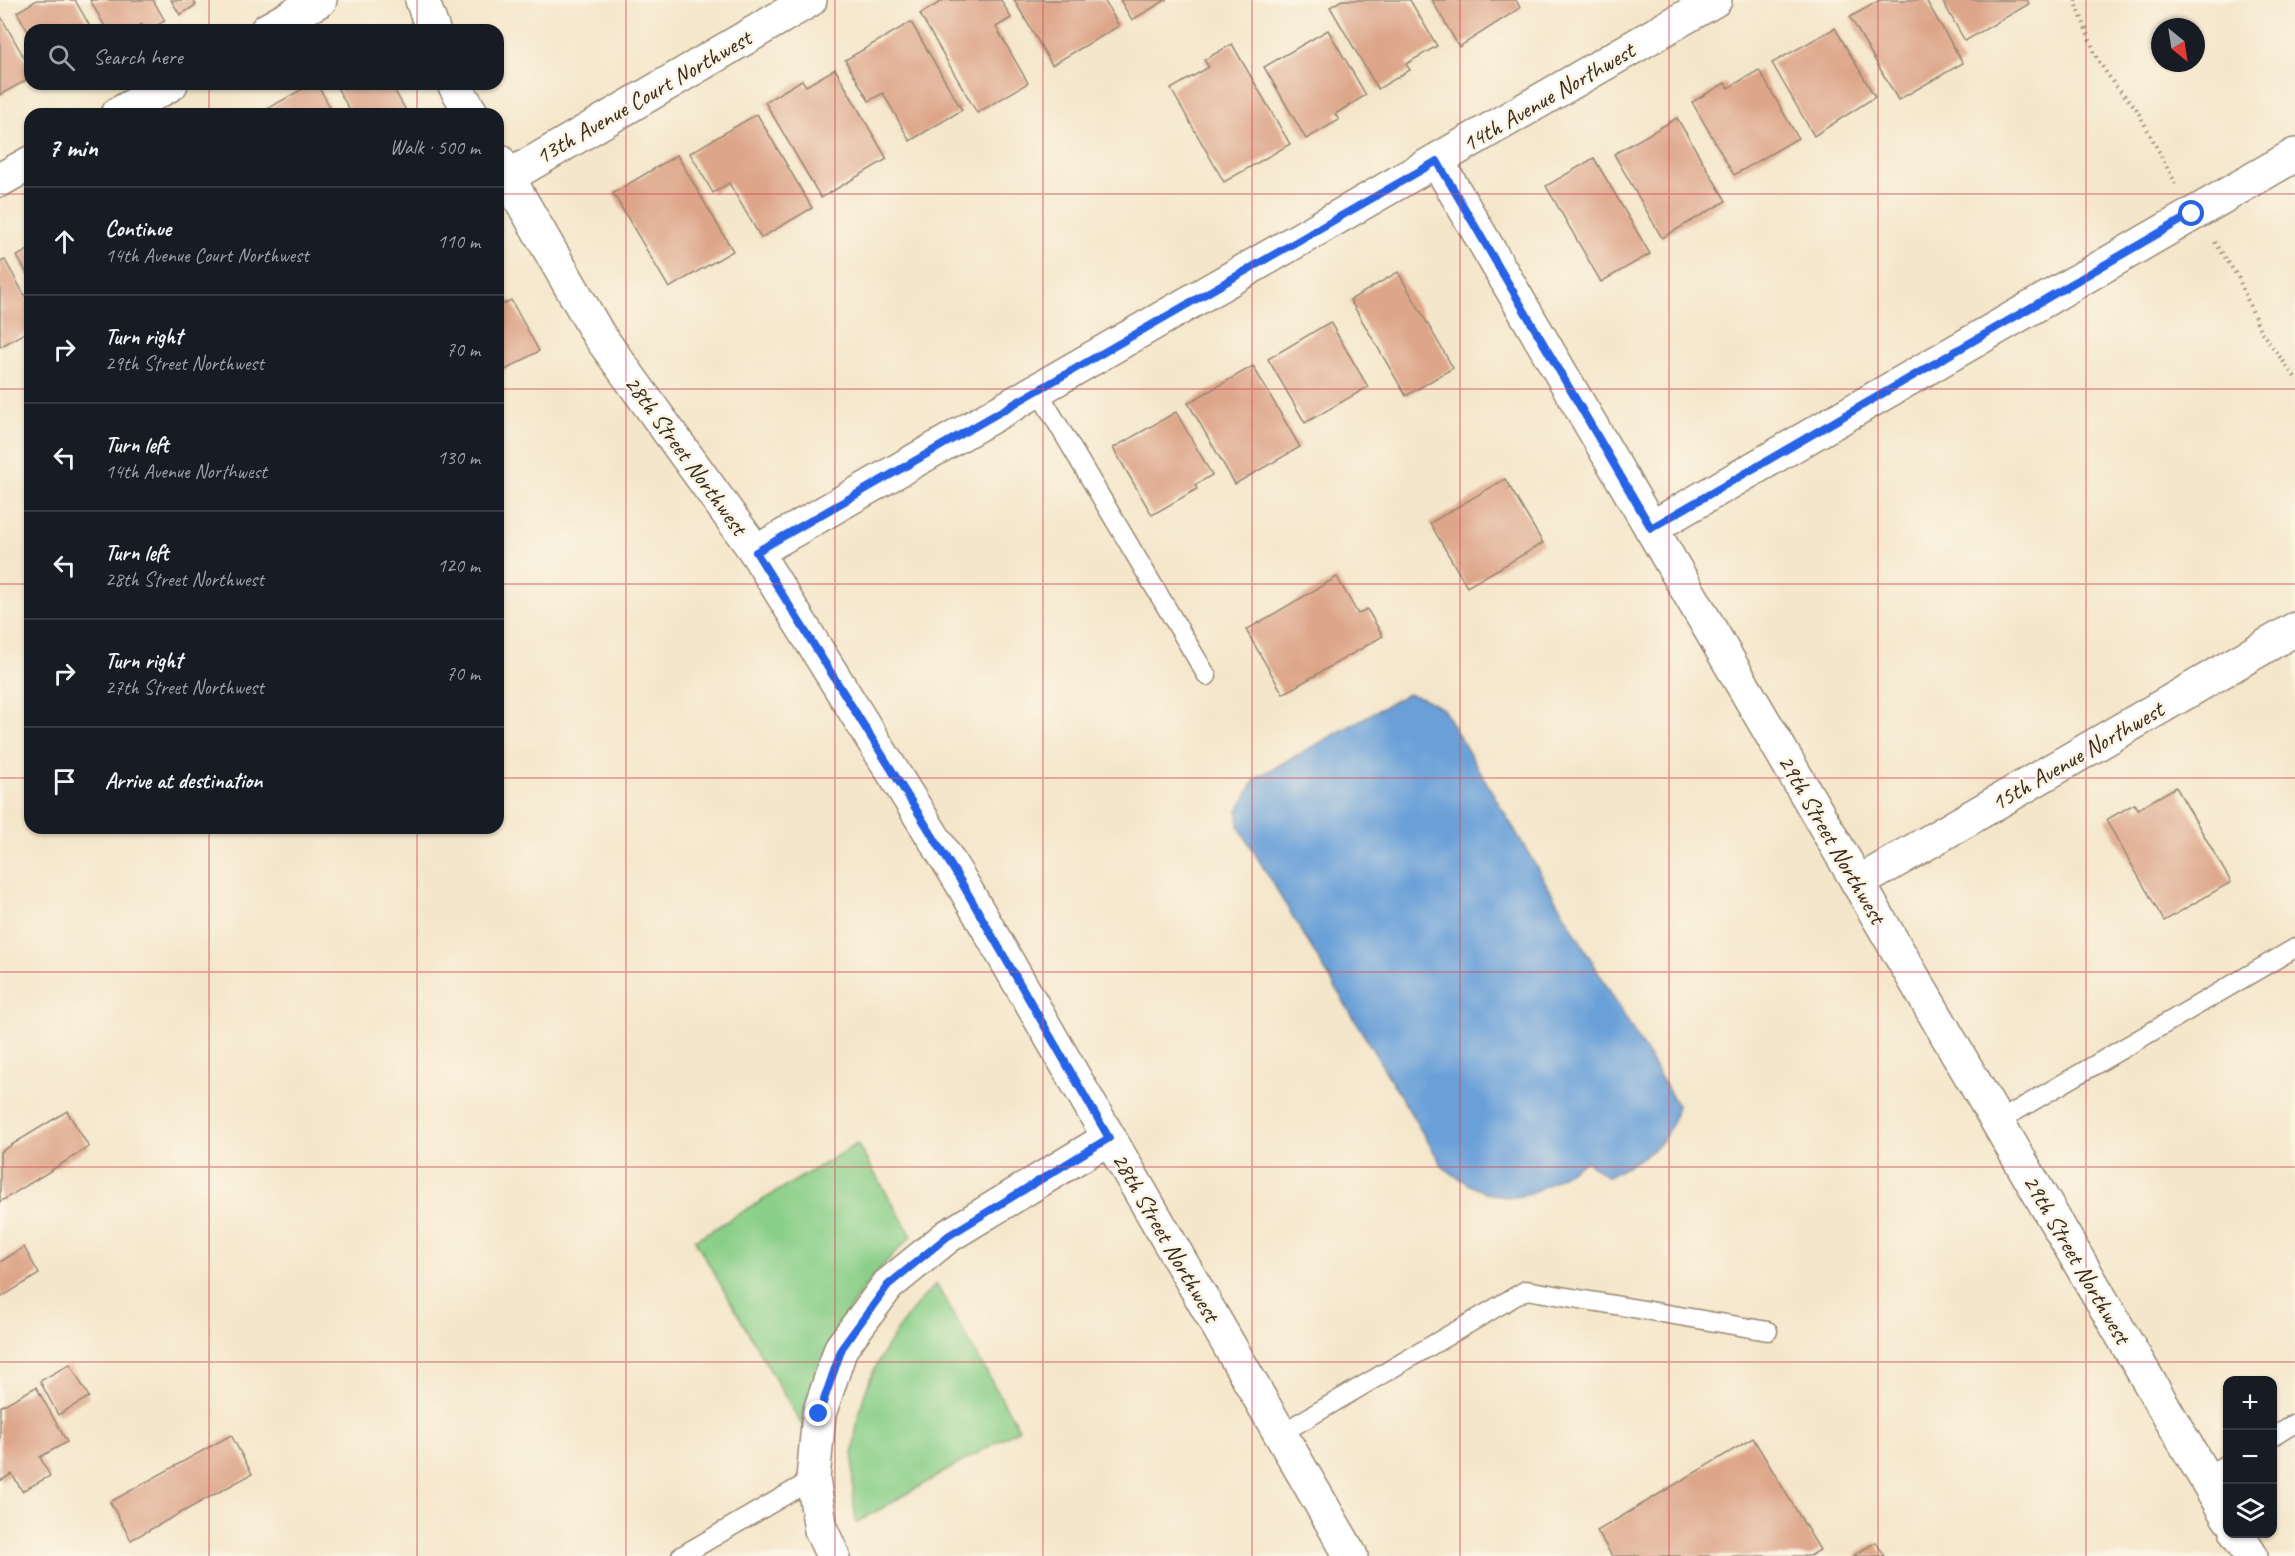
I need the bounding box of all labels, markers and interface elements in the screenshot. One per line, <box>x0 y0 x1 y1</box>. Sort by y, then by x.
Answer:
north arrow <box>2151 18 2205 72</box>
street label: 13th Avenue Court Northwest <box>530 22 758 171</box>
search box <box>24 24 504 90</box>
street label: 14th Avenue Northwest <box>1456 34 1641 159</box>
icon: search <box>45 41 78 74</box>
text: Search here <box>93 43 183 71</box>
text: 7 min <box>48 131 98 164</box>
text: Walk · 500 m <box>390 135 480 160</box>
route start <box>2178 200 2204 226</box>
text: Continue <box>105 215 171 243</box>
icon: ahead <box>48 225 81 258</box>
text: 110 m <box>437 229 480 254</box>
text: 14th Avenue Court Northwest <box>105 243 309 268</box>
text: Turn right <box>105 323 182 351</box>
icon: right <box>48 333 81 366</box>
text: 70 m <box>446 337 480 362</box>
text: 29th Street Northwest <box>105 351 264 376</box>
street label: 28th Street Northwest <box>618 369 755 543</box>
text: Turn left <box>105 431 169 459</box>
icon: left <box>48 441 81 474</box>
text: 130 m <box>437 445 480 470</box>
text: 14th Avenue Northwest <box>105 459 267 484</box>
text: Turn left <box>105 539 169 567</box>
icon: left <box>48 549 81 582</box>
text: 120 m <box>437 553 480 578</box>
text: 28th Street Northwest <box>105 567 264 592</box>
text: Turn right <box>105 647 182 675</box>
icon: right <box>48 657 81 690</box>
text: 70 m <box>446 661 480 686</box>
text: 27th Street Northwest <box>105 675 264 700</box>
street label: 15th Avenue Northwest <box>1985 693 2170 818</box>
street label: 29th Street Northwest <box>1771 749 1894 931</box>
icon: arrive <box>48 765 81 798</box>
text: Arrive at destination <box>105 767 262 795</box>
street label: 28th Street Northwest <box>1105 1147 1228 1329</box>
street label: 29th Street Northwest <box>2016 1169 2139 1351</box>
map controls <box>2223 1376 2277 1538</box>
button: + <box>2223 1376 2277 1430</box>
route end <box>805 1400 831 1426</box>
button: − <box>2223 1430 2277 1484</box>
button: layers <box>2223 1484 2277 1538</box>

